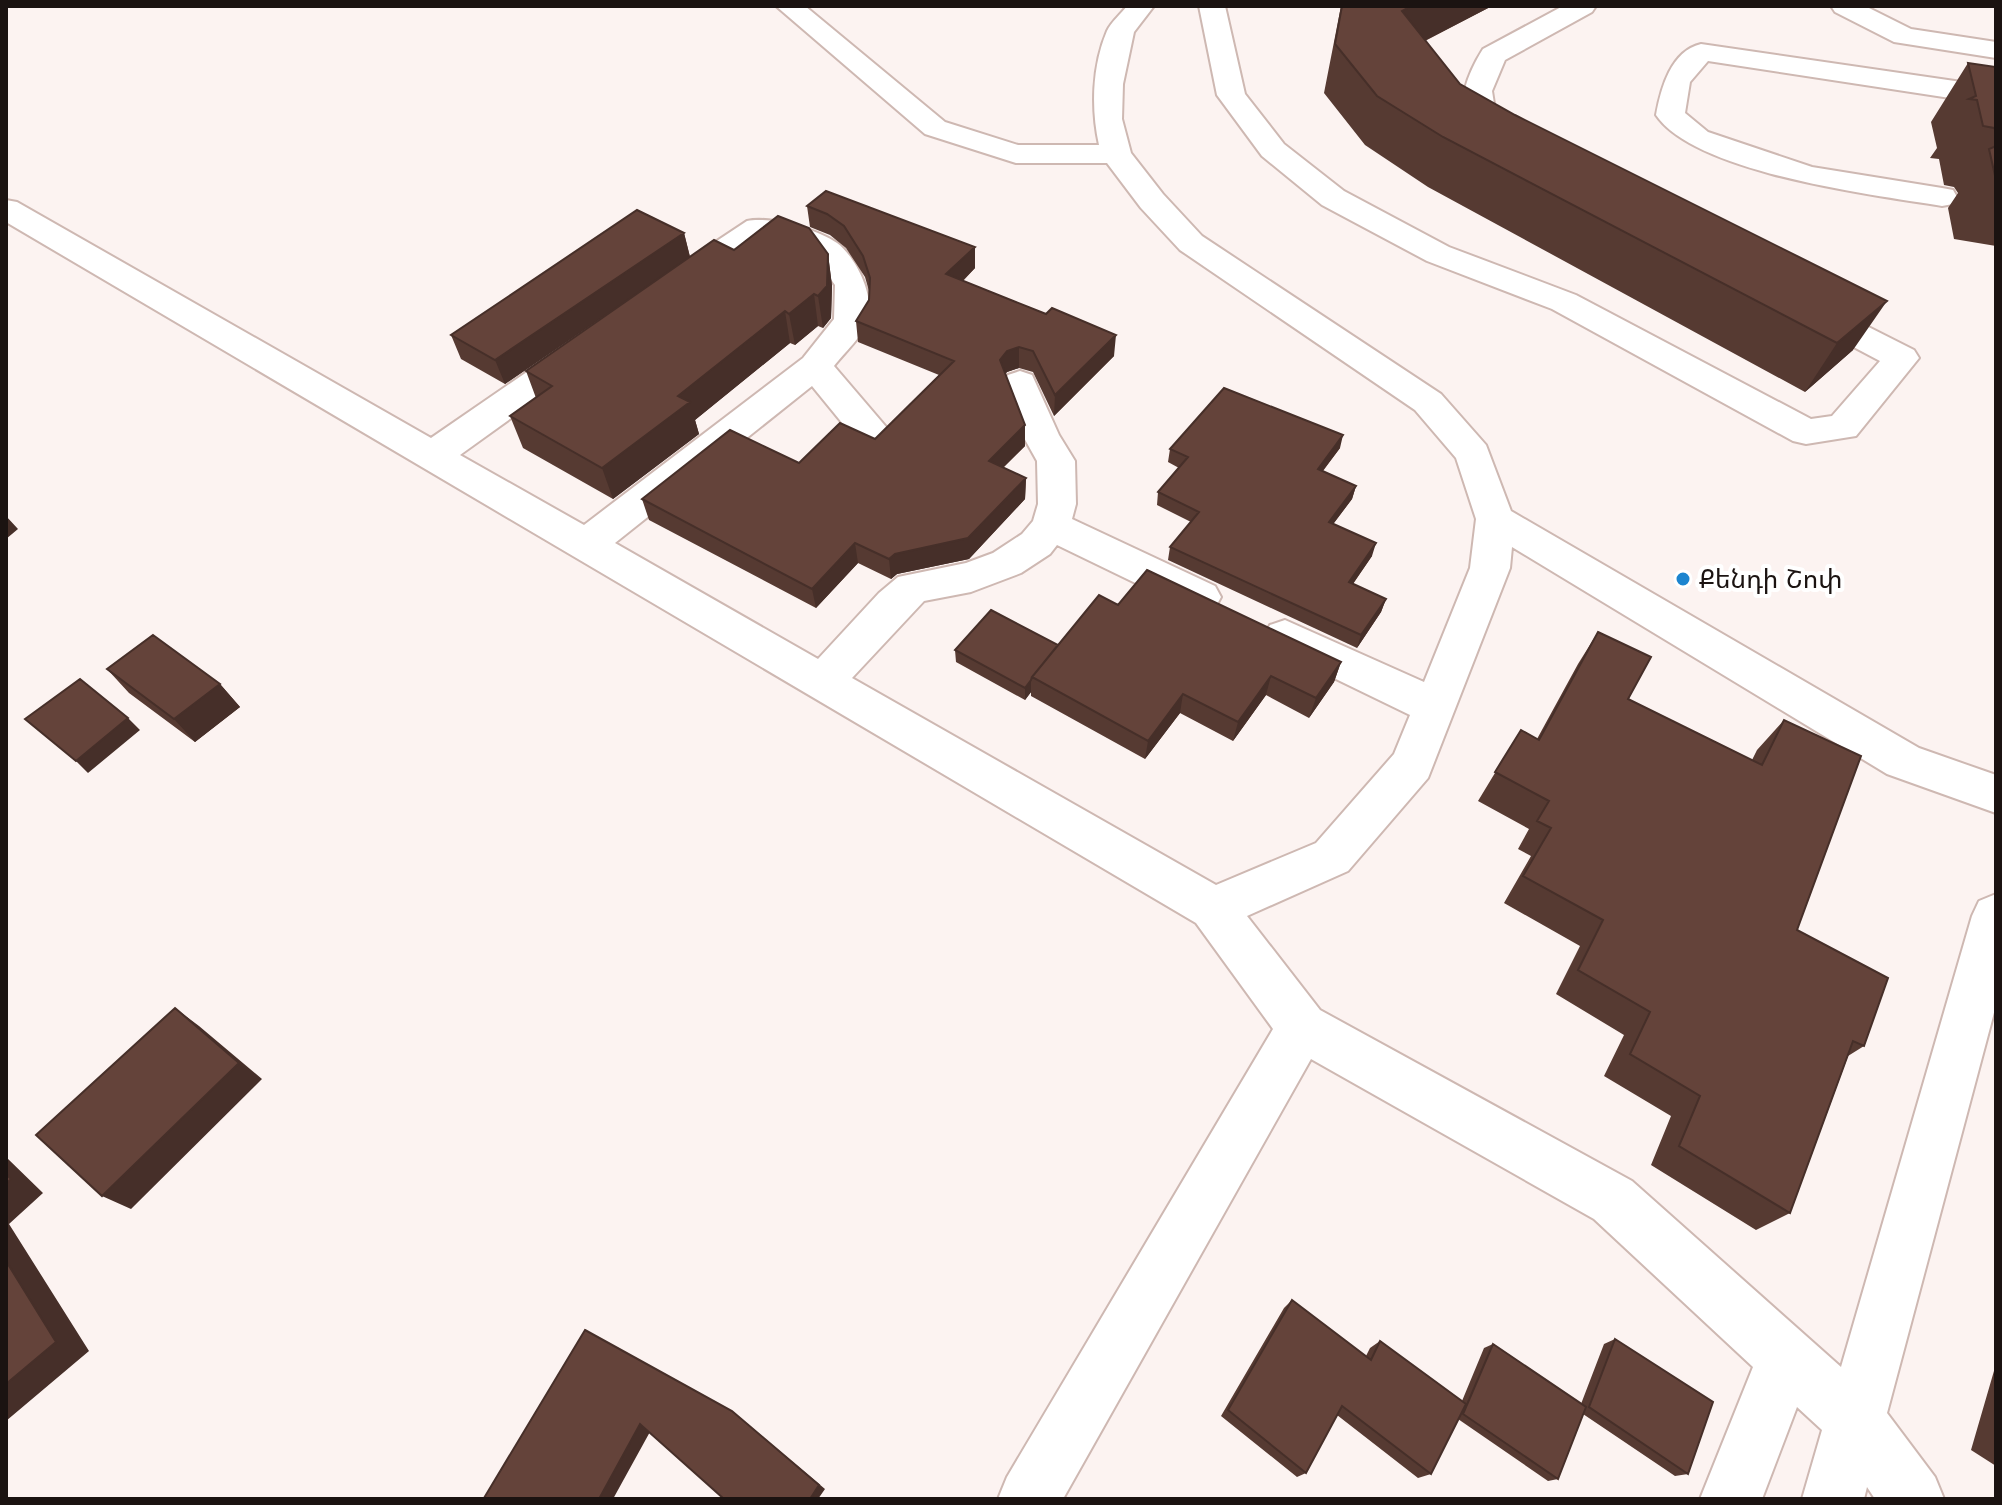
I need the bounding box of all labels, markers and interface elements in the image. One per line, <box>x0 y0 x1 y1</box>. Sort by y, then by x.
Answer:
place label: Քենդի Շոփ <box>1699 563 1843 595</box>
marker: Քենդի Շոփ <box>1674 570 1692 588</box>

